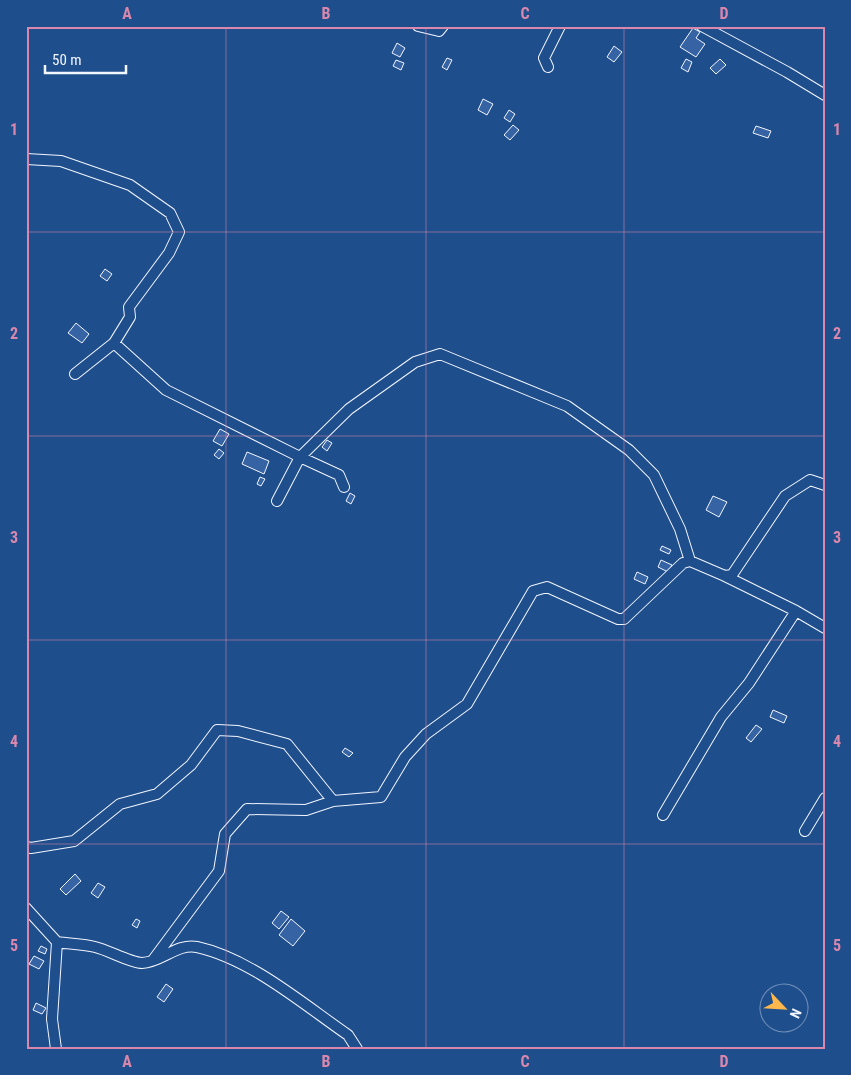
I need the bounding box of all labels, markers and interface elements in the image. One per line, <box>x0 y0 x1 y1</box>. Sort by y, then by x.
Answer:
text: A <box>122 4 132 23</box>
text: B <box>322 4 331 23</box>
text: C <box>520 4 530 23</box>
text: D <box>719 4 729 23</box>
scale bar <box>45 42 126 74</box>
text: 50 m <box>52 51 82 69</box>
text: 1 <box>10 120 18 139</box>
text: 1 <box>833 120 841 139</box>
text: 2 <box>10 324 18 343</box>
text: 2 <box>833 324 841 343</box>
text: 3 <box>10 528 18 547</box>
text: 3 <box>833 528 841 547</box>
text: 4 <box>10 732 18 751</box>
text: 4 <box>833 732 841 751</box>
text: 5 <box>10 936 18 955</box>
text: 5 <box>833 936 841 955</box>
north arrow <box>758 982 808 1032</box>
text: N <box>787 1006 805 1021</box>
text: A <box>122 1052 132 1071</box>
text: B <box>322 1052 331 1071</box>
text: C <box>520 1052 530 1071</box>
text: D <box>719 1052 729 1071</box>

